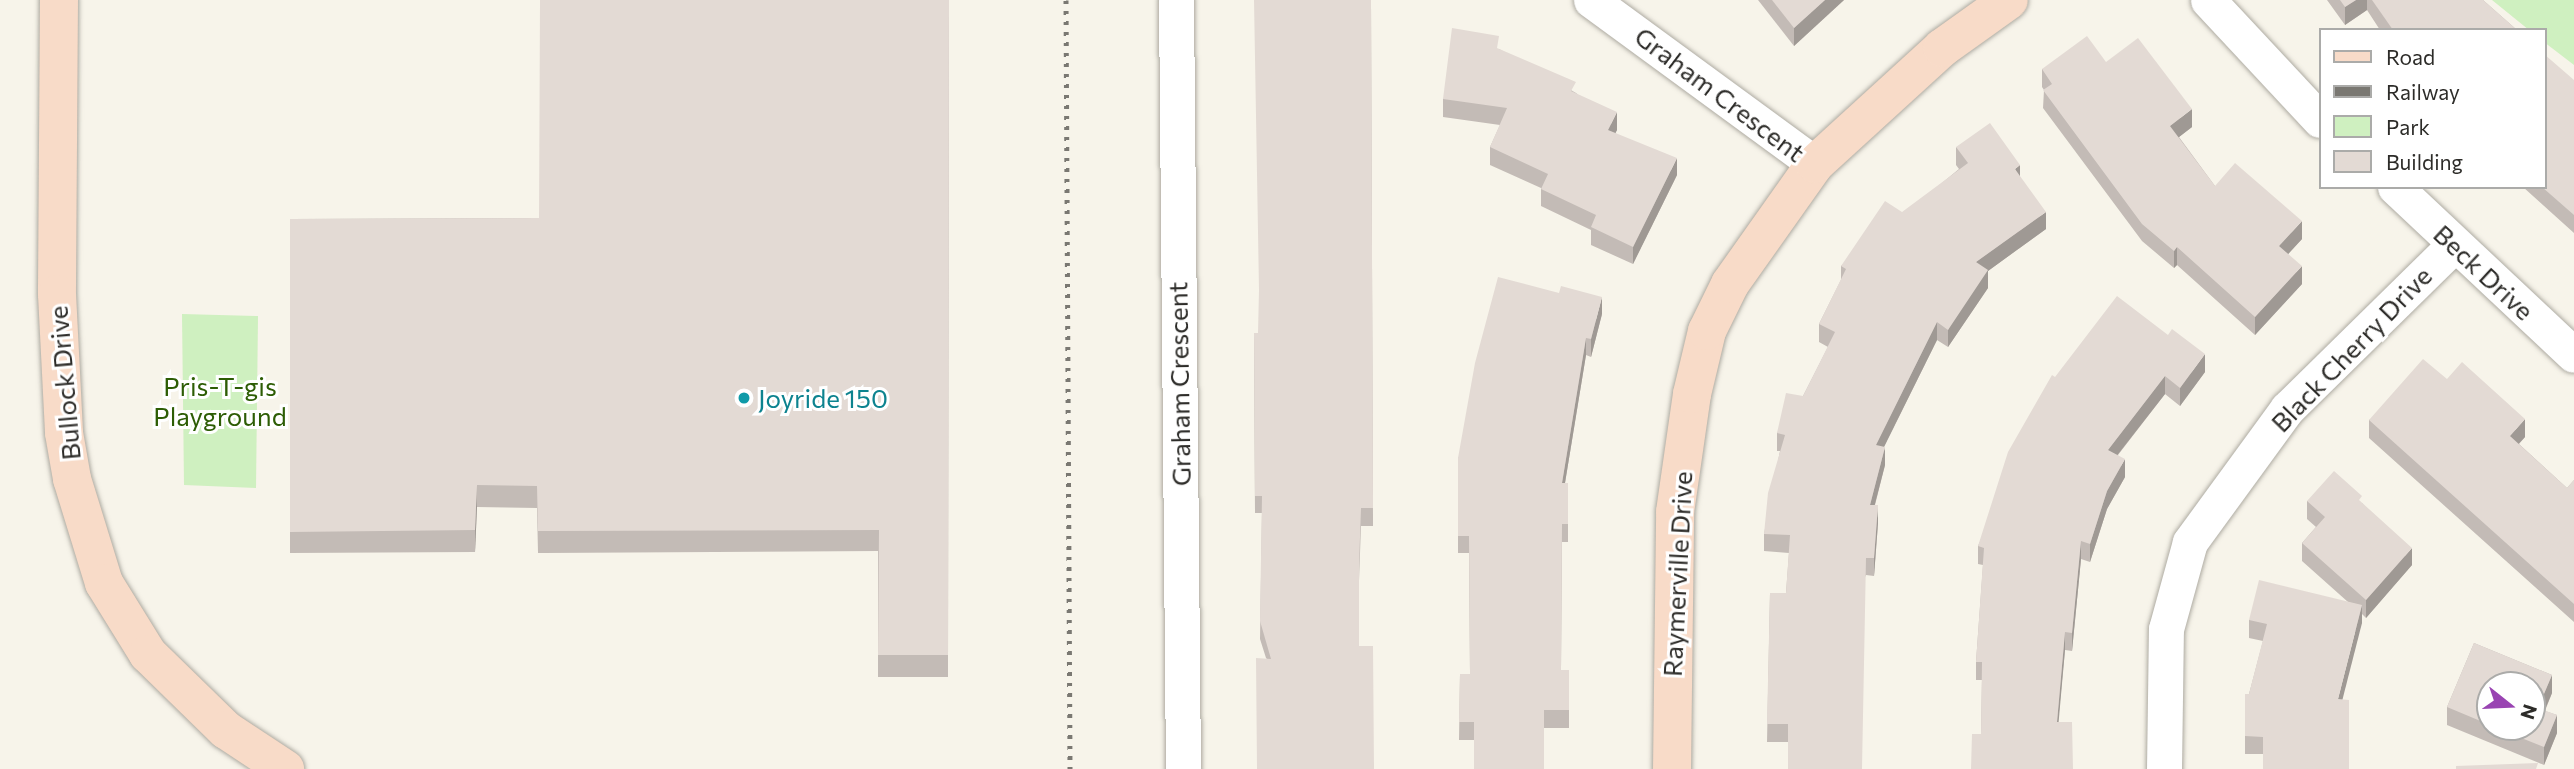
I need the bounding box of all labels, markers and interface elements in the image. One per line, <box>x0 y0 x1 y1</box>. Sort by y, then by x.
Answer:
street label: Graham Crescent <box>1629 20 1811 168</box>
legend <box>2318 28 2546 189</box>
text: Road <box>2386 44 2435 69</box>
text: Railway <box>2386 79 2460 104</box>
text: Park <box>2386 114 2430 139</box>
text: Building <box>2386 149 2463 174</box>
street label: Beck Drive <box>2428 218 2540 326</box>
street label: Black Cherry Drive <box>2264 260 2438 438</box>
street label: Graham Crescent <box>1162 282 1196 486</box>
street label: Bullock Drive <box>42 305 86 461</box>
park label: Pris-T-gis Playground <box>153 370 287 432</box>
place label: Joyride 150 <box>758 382 888 414</box>
marker: Joyride 150 <box>736 390 752 406</box>
street label: Raymerville Drive <box>1656 471 1698 677</box>
north arrow <box>2476 671 2546 741</box>
text: N <box>2516 702 2543 722</box>

